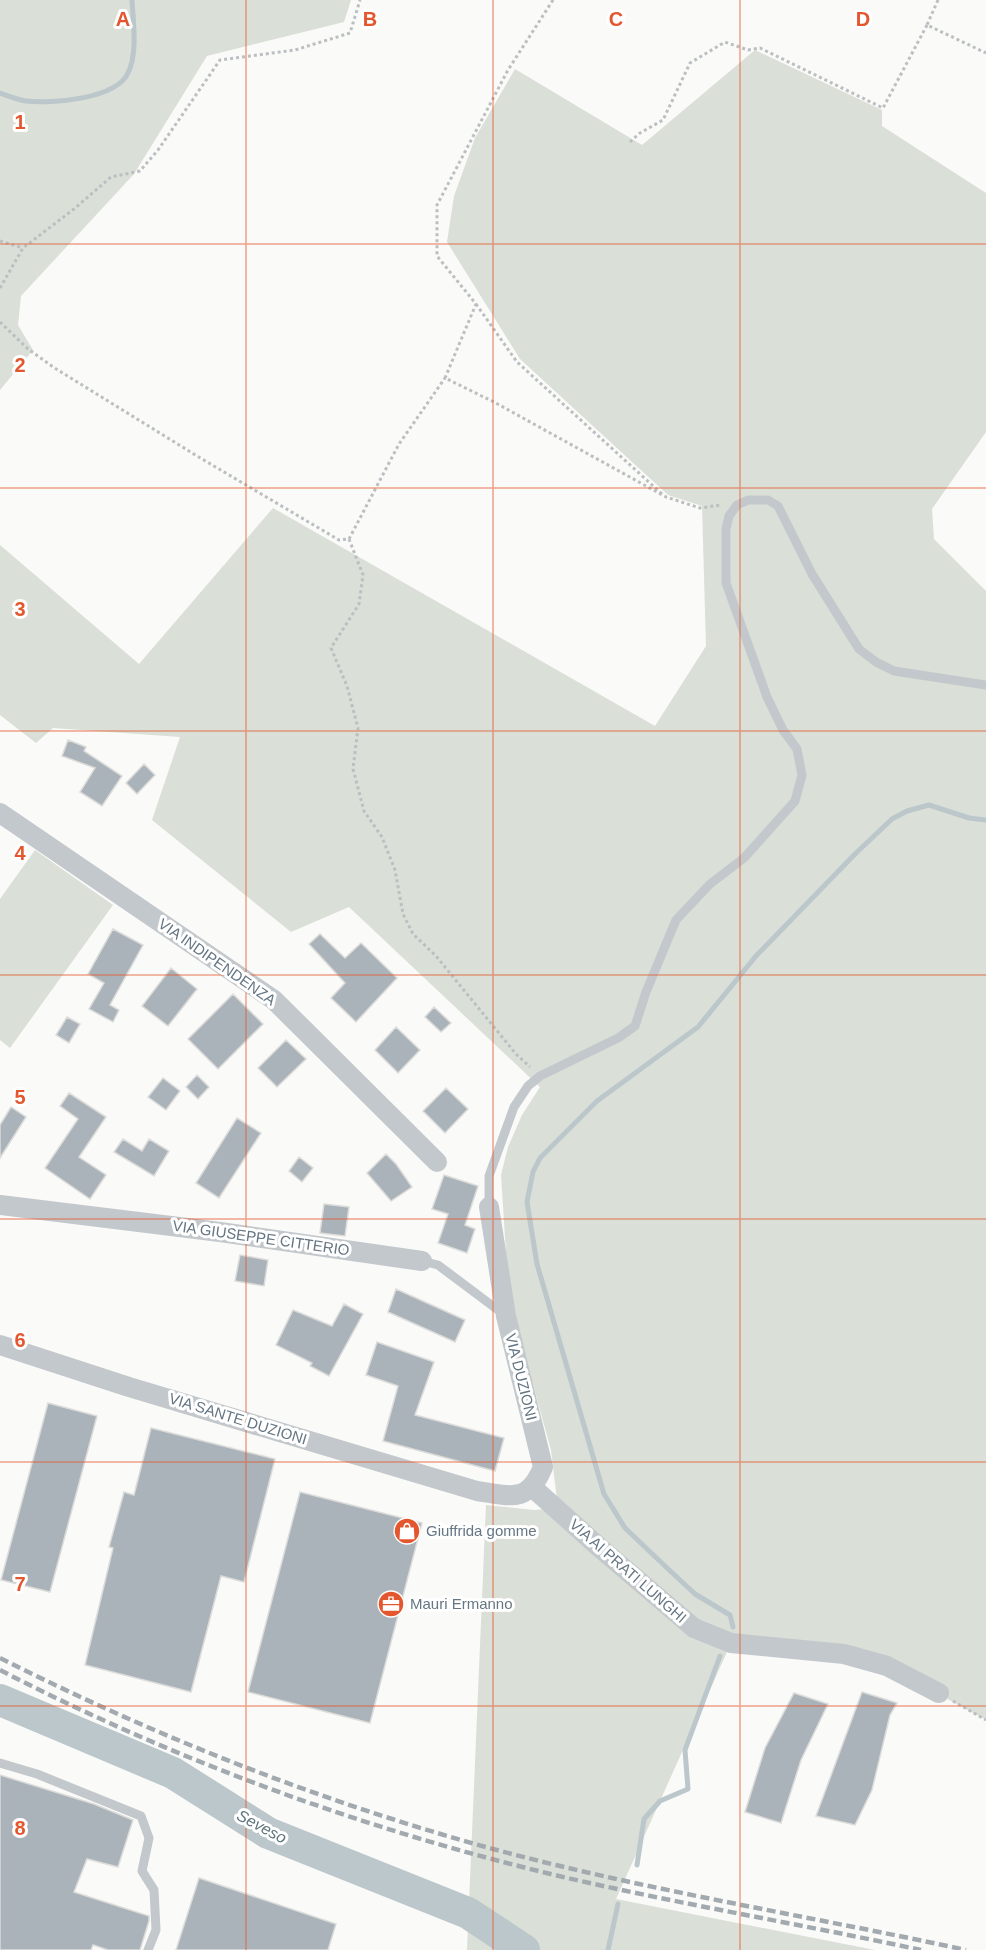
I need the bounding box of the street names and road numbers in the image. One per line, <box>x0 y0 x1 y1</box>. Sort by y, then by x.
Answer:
street label: VIA INDIPENDENZA <box>155 915 279 1008</box>
street label: VIA GIUSEPPE CITTERIO <box>172 1217 351 1258</box>
street label: VIA DUZIONI <box>502 1332 541 1422</box>
street label: VIA SANTE DUZIONI <box>167 1389 309 1448</box>
street label: VIA AI PRATI LUNGHI <box>567 1515 690 1626</box>

